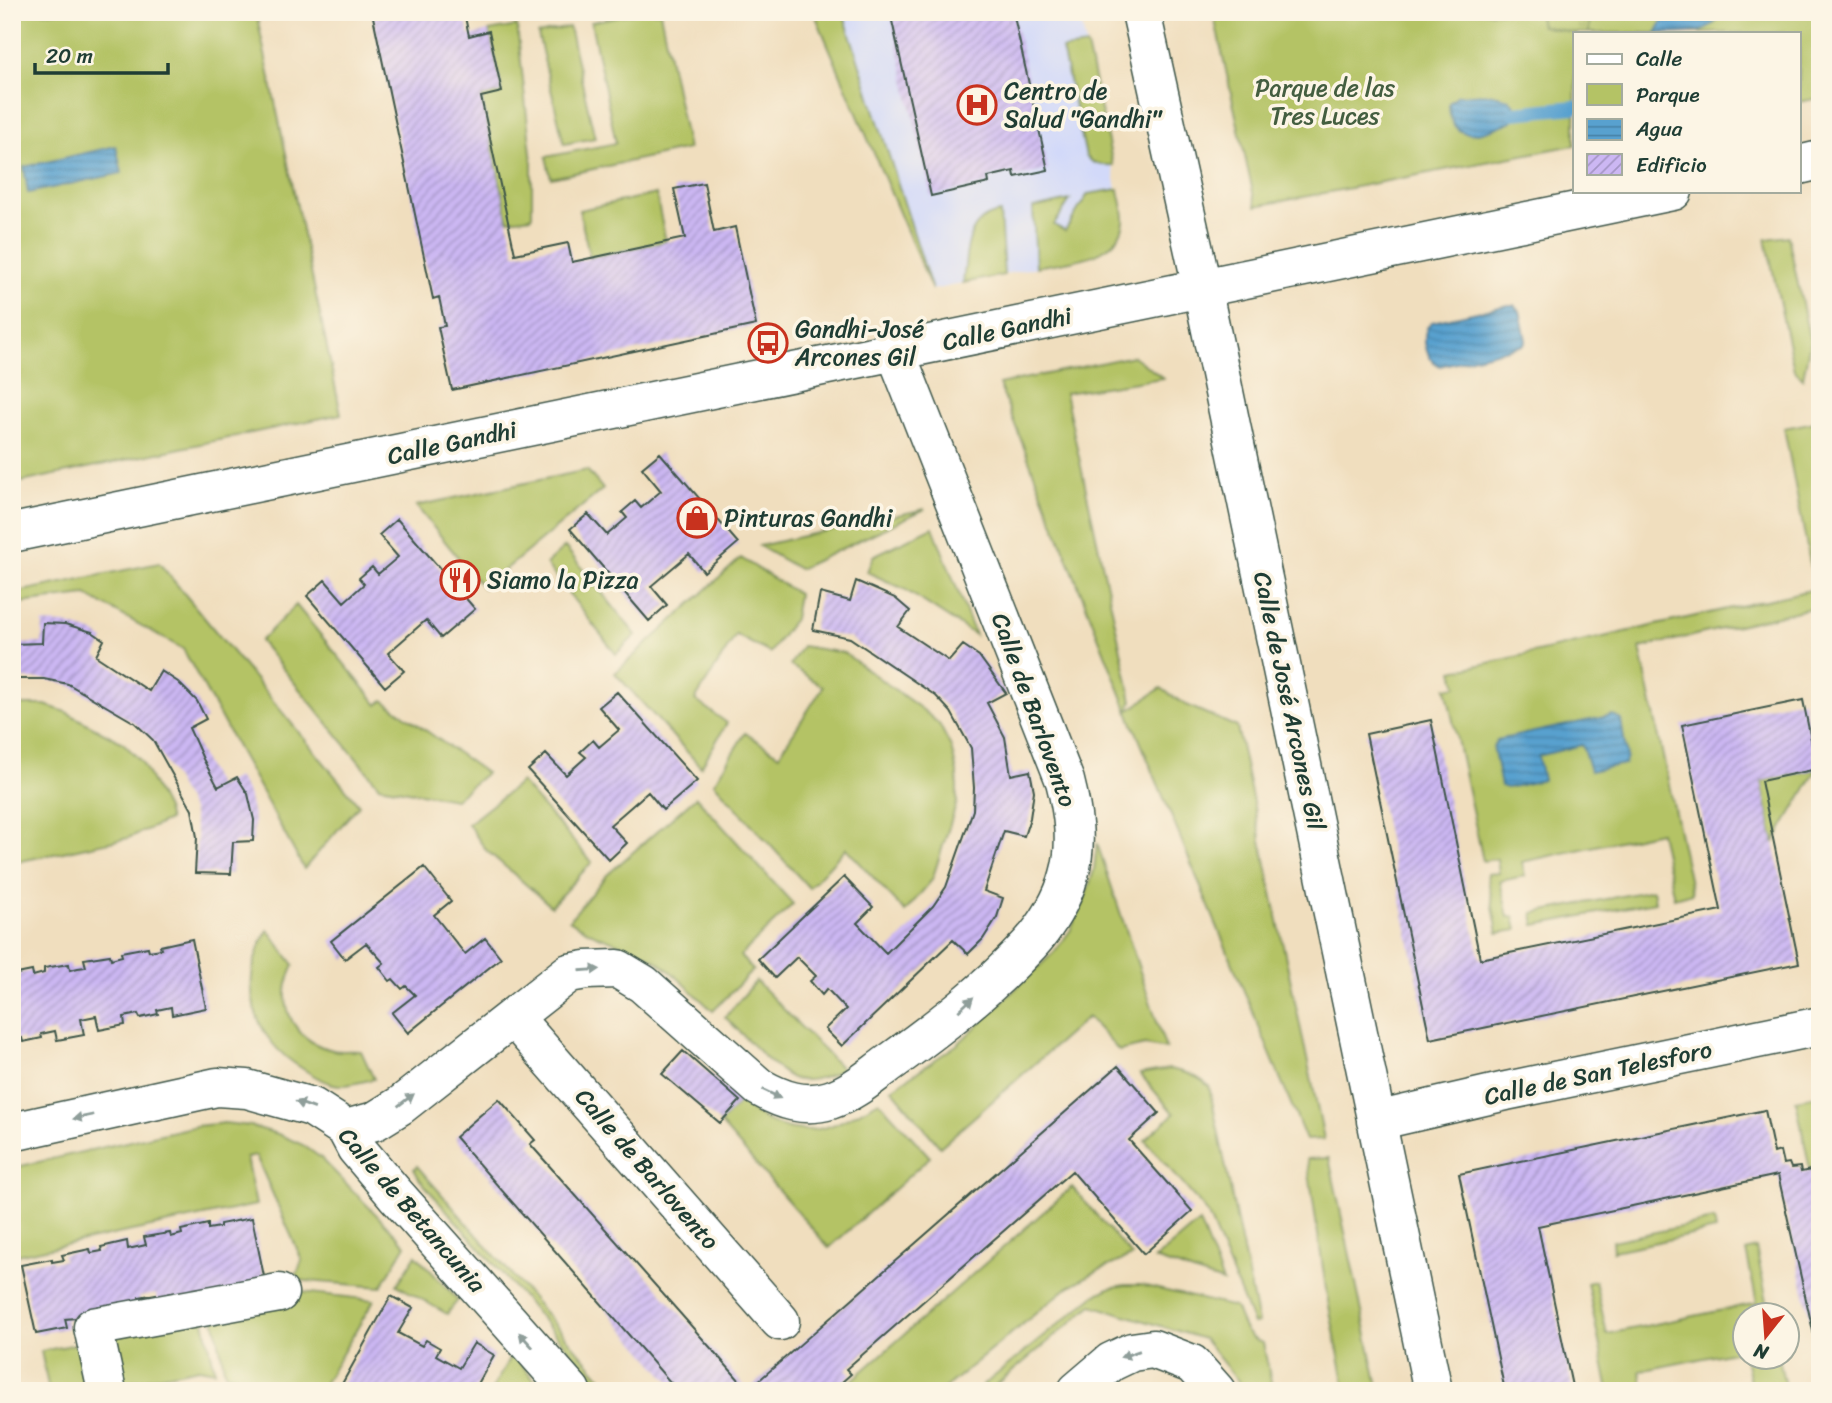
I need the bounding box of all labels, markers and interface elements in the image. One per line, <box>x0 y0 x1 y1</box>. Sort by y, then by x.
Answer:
scale bar <box>35 32 168 76</box>
legend <box>1573 32 1800 192</box>
text: 20 m <box>46 37 93 75</box>
text: Calle <box>1636 40 1683 78</box>
park label: Parque de las Tres Luces <box>1255 67 1395 137</box>
place label: Centro de Salud "Gandhi" <box>1004 70 1163 140</box>
text: Parque <box>1636 76 1700 114</box>
hospital icon: Centro de Salud "Gandhi" <box>956 84 998 126</box>
text: Agua <box>1635 110 1683 148</box>
text: Edificio <box>1636 146 1707 184</box>
street label: Calle Gandhi <box>938 295 1077 363</box>
place label: Gandhi-José Arcones Gil <box>794 308 924 378</box>
bus stop icon: Gandhi-José Arcones Gil <box>747 322 789 364</box>
street label: Calle Gandhi <box>383 409 522 477</box>
shop icon: Pinturas Gandhi <box>676 497 718 539</box>
place label: Pinturas Gandhi <box>724 497 894 539</box>
restaurant icon: Siamo la Pizza <box>439 559 481 601</box>
place label: Siamo la Pizza <box>487 559 638 601</box>
street label: Calle de José Arcones Gil <box>1241 568 1337 835</box>
street label: Calle de Barlovento <box>979 607 1089 813</box>
one-way arrow <box>579 964 601 975</box>
one-way arrow <box>957 996 974 1012</box>
street label: Calle de San Telesforo <box>1480 1028 1716 1118</box>
street label: Calle de Barlovento <box>564 1078 730 1260</box>
one-way arrow <box>762 1088 783 1100</box>
one-way arrow <box>397 1093 416 1107</box>
one-way arrow <box>294 1100 315 1111</box>
one-way arrow <box>72 1111 94 1122</box>
street label: Calle de Betancunia <box>328 1117 497 1303</box>
north arrow <box>1730 1302 1800 1372</box>
one-way arrow <box>518 1331 534 1349</box>
text: N <box>1749 1334 1773 1370</box>
one-way arrow <box>1120 1349 1141 1360</box>

